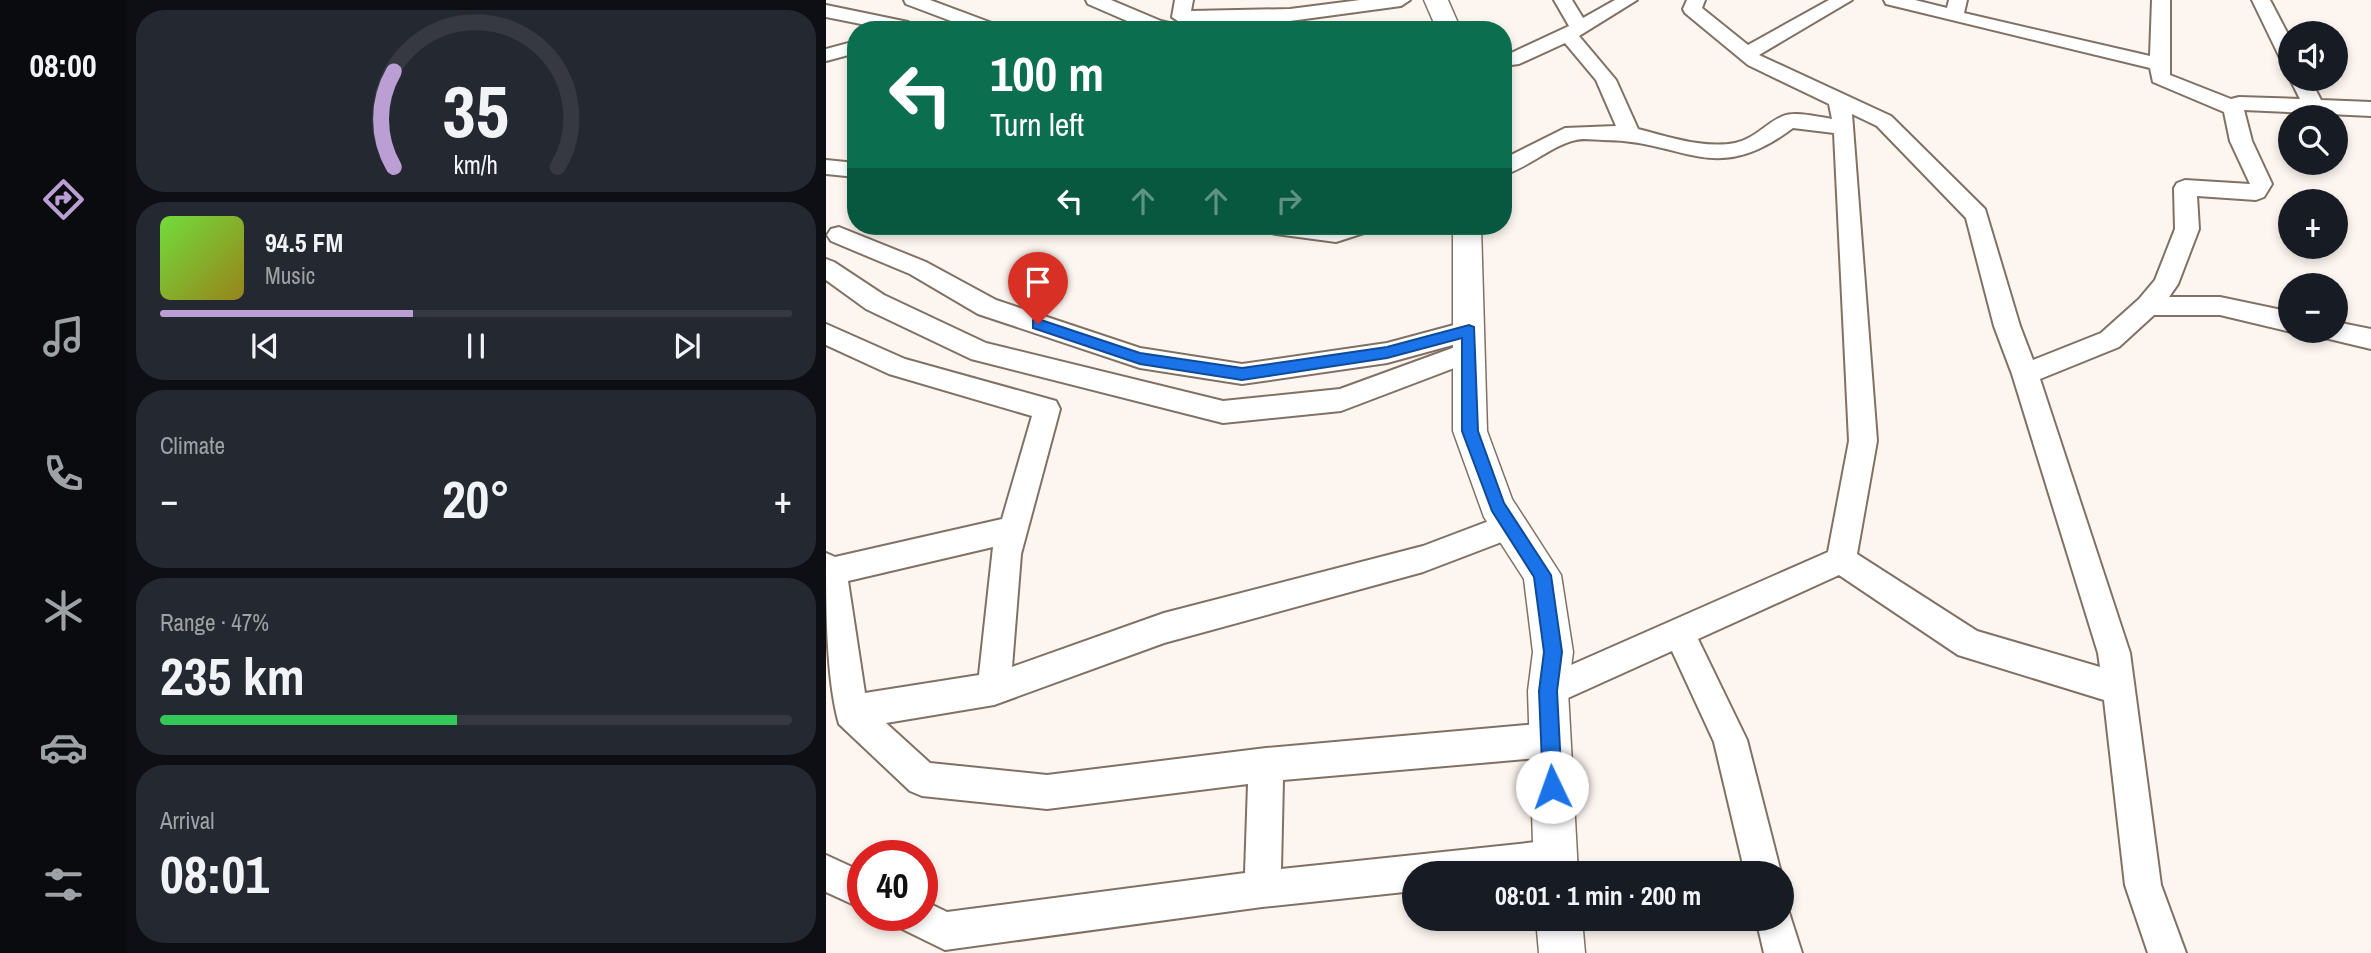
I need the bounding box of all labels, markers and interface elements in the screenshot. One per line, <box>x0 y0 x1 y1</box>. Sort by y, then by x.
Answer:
map controls <box>2278 21 2348 343</box>
button: sound <box>2278 21 2348 91</box>
text: 100 m <box>990 40 1104 106</box>
text: 08:00 <box>29 44 97 87</box>
icon: left <box>875 49 966 140</box>
text: 35 <box>443 62 509 160</box>
text: Turn left <box>990 103 1084 146</box>
button: search <box>2278 105 2348 175</box>
text: km/h <box>454 148 498 182</box>
icon: directions <box>39 175 88 224</box>
icon: left <box>1051 182 1089 220</box>
icon: ahead <box>1124 182 1162 220</box>
icon: ahead <box>1197 182 1235 220</box>
icon: right <box>1270 182 1308 220</box>
button: + <box>2278 189 2348 259</box>
text: 94.5 FM <box>265 225 343 260</box>
pin <box>1008 252 1068 324</box>
text: Music <box>265 260 315 291</box>
icon: arrive <box>1019 263 1057 301</box>
button: − <box>2278 273 2348 343</box>
icon: music <box>39 312 88 361</box>
icon: previous <box>246 327 284 365</box>
icon: pause <box>457 327 495 365</box>
icon: next <box>668 327 706 365</box>
text: Climate <box>160 430 225 461</box>
icon: phone <box>39 449 88 498</box>
text: 20° <box>442 464 510 534</box>
text: − <box>160 474 178 525</box>
text: + <box>774 474 792 525</box>
icon: climate <box>39 586 88 635</box>
text: Range · 47% <box>160 607 269 638</box>
text: 235 km <box>160 641 305 711</box>
icon: car <box>39 723 88 772</box>
position arrow <box>1515 750 1589 824</box>
text: Arrival <box>160 805 215 836</box>
text: 08:01 <box>160 839 269 909</box>
speed limit sign: 40 <box>847 840 938 931</box>
icon: filters <box>39 860 88 909</box>
text: 08:01 · 1 min · 200 m <box>1495 878 1701 913</box>

